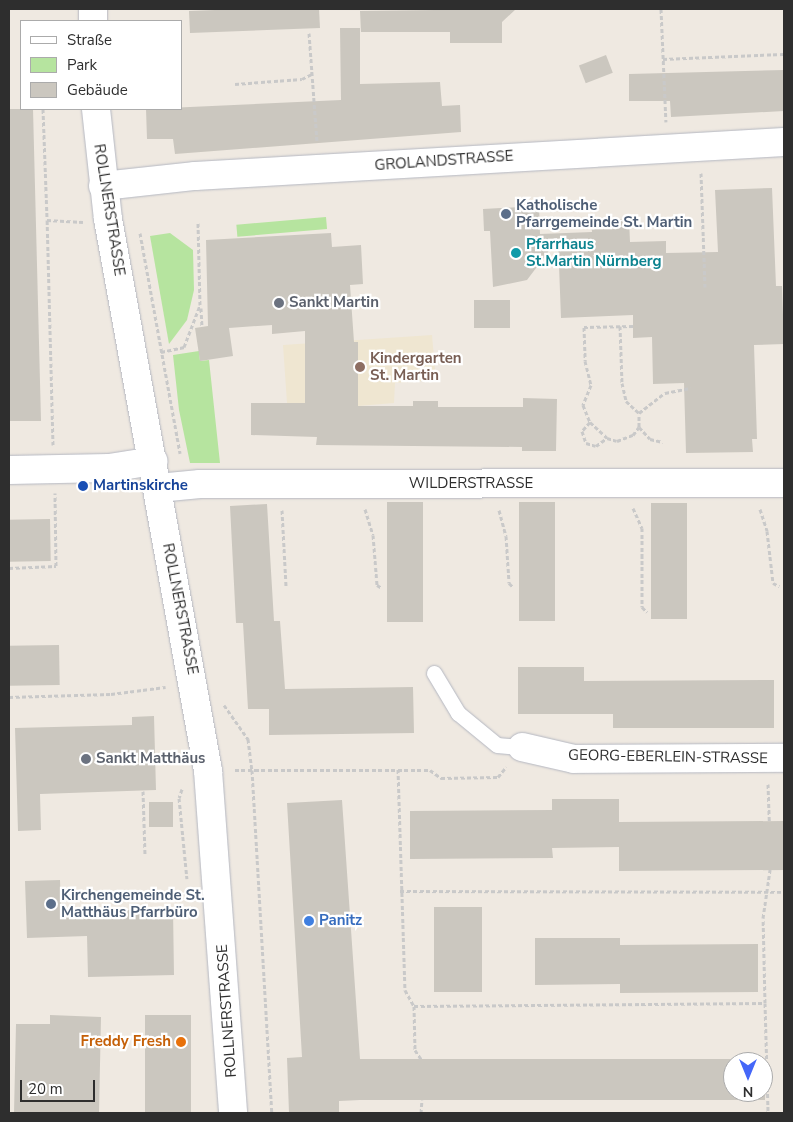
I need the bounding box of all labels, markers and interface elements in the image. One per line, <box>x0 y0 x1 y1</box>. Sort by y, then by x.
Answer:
legend <box>20 20 182 110</box>
text: Straße <box>67 30 112 50</box>
text: Park <box>67 55 97 75</box>
text: Gebäude <box>67 80 128 100</box>
street label: ROLLNERSTRASSE <box>90 143 128 277</box>
street label: GROLANDSTRASSE <box>374 147 514 175</box>
place label: Katholische Pfarrgemeinde St. Martin <box>516 196 692 231</box>
marker: Katholische Pfarrgemeinde St. Martin <box>500 208 512 220</box>
place label: Pfarrhaus St.Martin Nürnberg <box>526 235 662 270</box>
marker: Pfarrhaus St.Martin Nürnberg <box>510 247 522 259</box>
place label: Sankt Martin <box>289 294 379 312</box>
marker: Sankt Martin <box>273 297 285 309</box>
place label: Kindergarten St. Martin <box>370 349 462 384</box>
marker: Kindergarten St. Martin <box>354 361 366 373</box>
street label: WILDERSTRASSE <box>409 475 533 493</box>
place label: Martinskirche <box>93 477 188 495</box>
marker: Martinskirche <box>77 480 89 492</box>
street label: ROLLNERSTRASSE <box>158 542 202 676</box>
street label: GEORG-EBERLEIN-STRASSE <box>568 746 768 768</box>
place label: Sankt Matthäus <box>96 750 205 768</box>
marker: Sankt Matthäus <box>80 753 92 765</box>
place label: Kirchengemeinde St. Matthäus Pfarrbüro <box>61 886 205 921</box>
marker: Kirchengemeinde St. Matthäus Pfarrbüro <box>45 898 57 910</box>
place label: Panitz <box>319 912 362 930</box>
marker: Panitz <box>303 915 315 927</box>
street label: ROLLNERSTRASSE <box>213 944 241 1078</box>
place label: Freddy Fresh <box>81 1033 171 1051</box>
marker: Freddy Fresh <box>175 1036 187 1048</box>
north arrow <box>723 1052 773 1102</box>
scale bar <box>22 1070 98 1102</box>
text: 20 m <box>28 1079 63 1099</box>
text: N <box>743 1082 753 1101</box>

